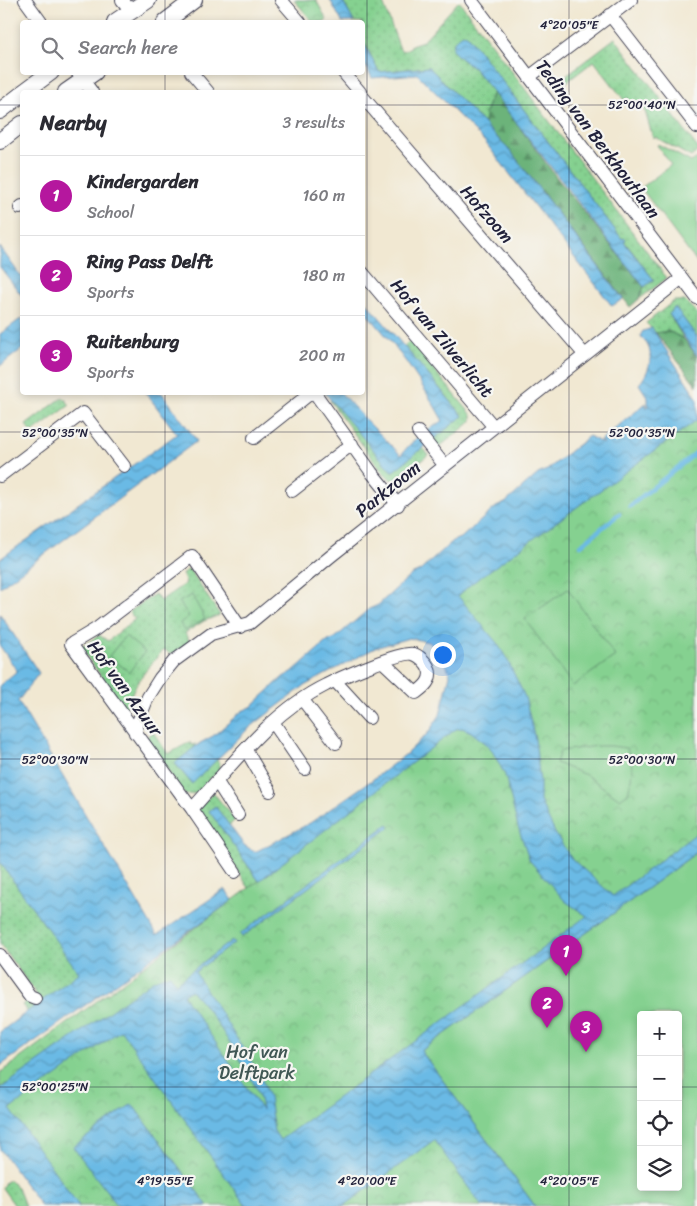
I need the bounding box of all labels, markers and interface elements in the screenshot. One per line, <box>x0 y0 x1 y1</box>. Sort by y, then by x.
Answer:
text: 4°20'05"E <box>540 14 599 36</box>
search box <box>20 20 365 75</box>
text: Search here <box>78 31 178 64</box>
icon: search <box>38 34 66 62</box>
street label: Teding van Berkhoutlaan <box>527 52 669 226</box>
text: 52°00'40"N <box>608 94 676 116</box>
text: Nearby <box>40 104 106 142</box>
text: 3 results <box>282 108 345 137</box>
text: Kindergarden <box>87 165 199 198</box>
street label: Hofzoom <box>452 177 522 251</box>
text: 1 <box>53 181 59 210</box>
text: 160 m <box>302 181 345 210</box>
text: School <box>87 198 134 227</box>
text: Ring Pass Delft <box>87 245 213 278</box>
text: 2 <box>51 261 61 290</box>
text: 180 m <box>302 261 345 290</box>
street label: Hof van Zilverlicht <box>382 271 502 405</box>
text: Sports <box>87 278 134 307</box>
text: Ruitenburg <box>87 325 179 358</box>
text: 3 <box>52 341 60 370</box>
text: 200 m <box>299 341 345 370</box>
text: Sports <box>87 358 134 387</box>
text: 52°00'35"N <box>22 422 89 444</box>
text: 52°00'35"N <box>609 422 676 444</box>
street label: Parkzoom <box>348 452 428 526</box>
street label: Hof van Azuur <box>79 633 172 745</box>
your location <box>430 642 456 668</box>
text: 52°00'30"N <box>22 749 89 771</box>
text: 52°00'30"N <box>609 749 676 771</box>
pin: 1 <box>550 935 582 976</box>
pin: 2 <box>531 987 563 1028</box>
pin: 3 <box>570 1011 602 1052</box>
map controls <box>637 1011 682 1191</box>
button: + <box>637 1011 682 1056</box>
park label: Hof van Delftpark <box>219 1036 295 1089</box>
button: − <box>637 1056 682 1101</box>
text: 52°00'25"N <box>22 1076 89 1098</box>
button: locate <box>637 1101 682 1146</box>
button: layers <box>637 1146 682 1191</box>
text: 4°19'55"E <box>137 1170 194 1192</box>
text: 4°20'00"E <box>338 1170 398 1192</box>
text: 4°20'05"E <box>540 1170 599 1192</box>

